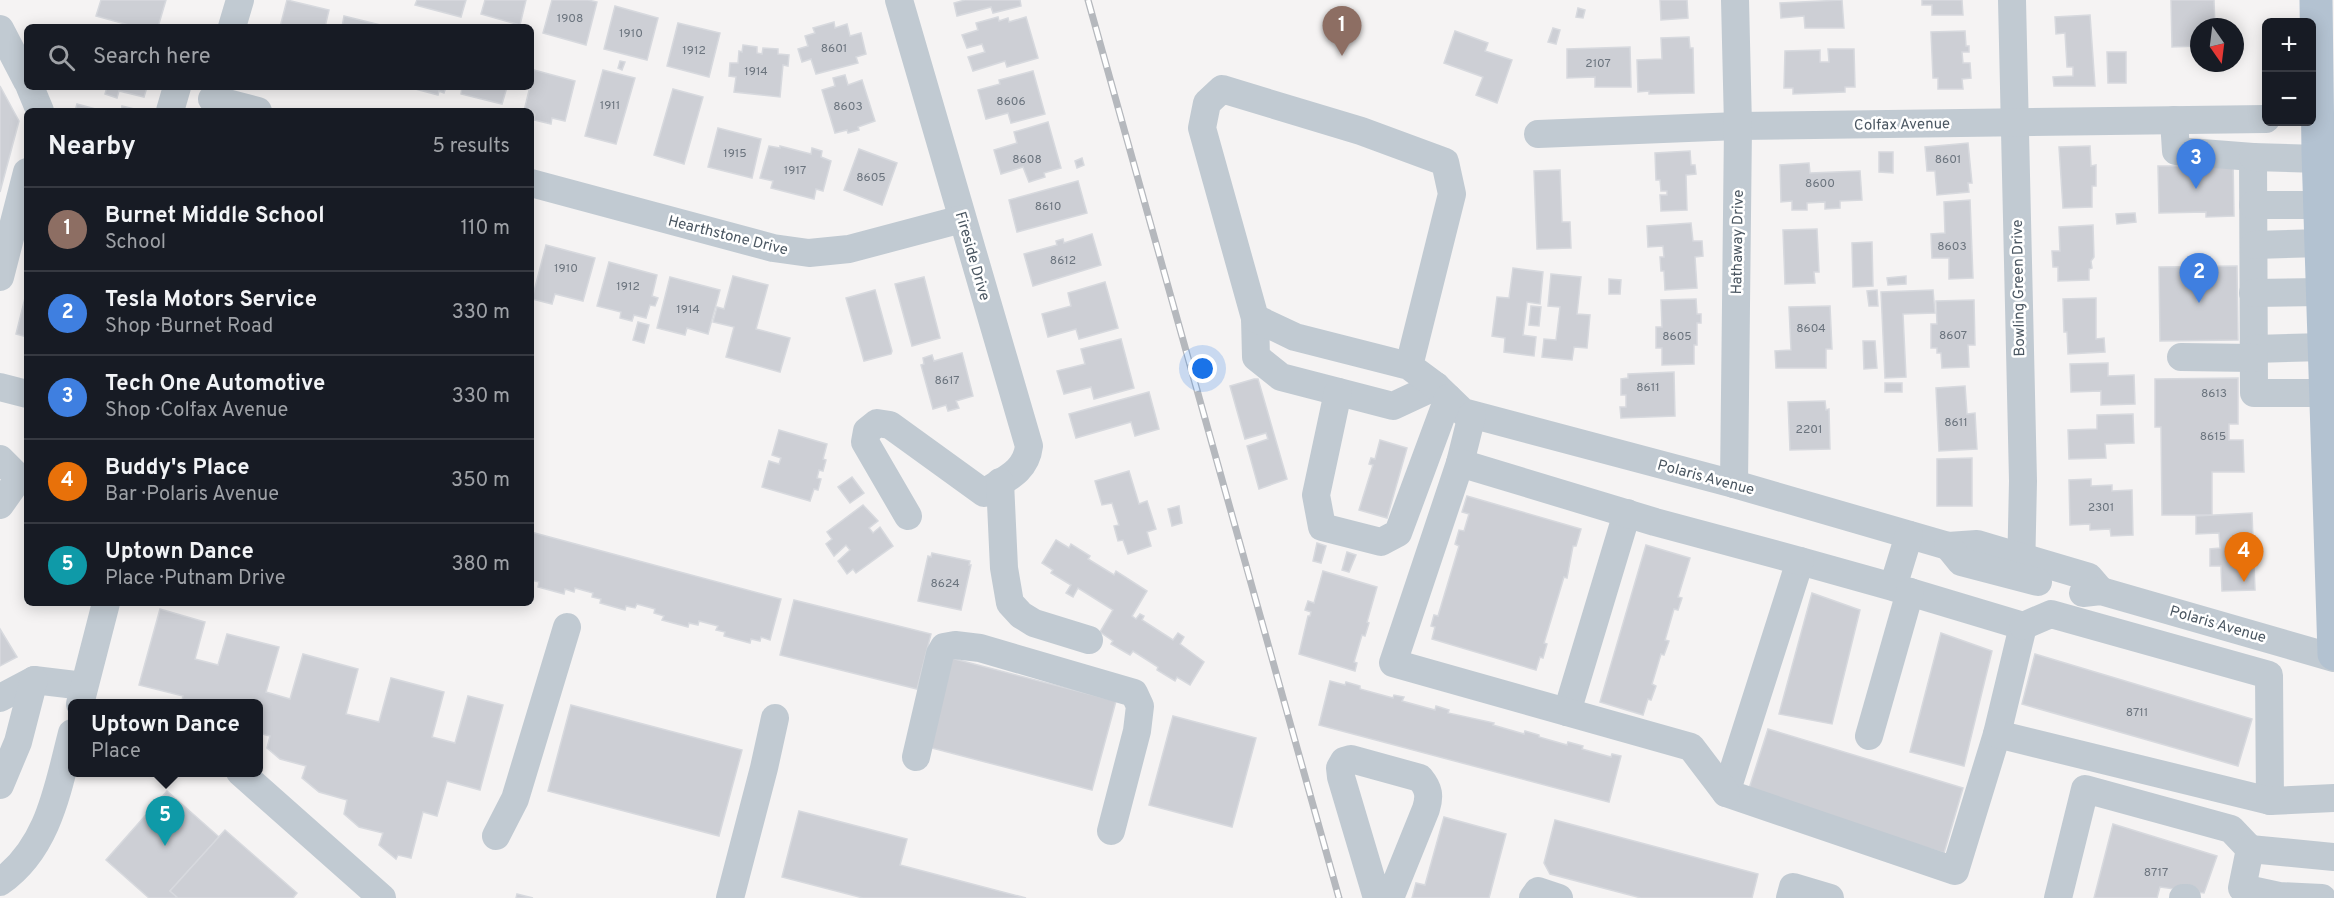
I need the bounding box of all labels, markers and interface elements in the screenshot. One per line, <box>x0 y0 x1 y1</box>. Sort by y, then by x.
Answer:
pin: 1 <box>1322 7 1362 56</box>
house number: 1908 <box>557 11 583 27</box>
north arrow <box>2190 18 2244 72</box>
map controls <box>2262 18 2316 126</box>
button: + <box>2262 18 2316 72</box>
search box <box>24 24 534 90</box>
house number: 1910 <box>619 26 643 42</box>
icon: search <box>45 41 78 74</box>
house number: 8601 <box>821 41 847 57</box>
house number: 1912 <box>682 43 706 59</box>
text: Search here <box>93 44 211 71</box>
house number: 2107 <box>1585 56 1611 72</box>
house number: 1914 <box>744 64 768 80</box>
button: − <box>2262 72 2316 126</box>
house number: 8606 <box>996 94 1026 110</box>
house number: 1911 <box>600 98 620 114</box>
house number: 8603 <box>833 99 863 115</box>
street label: Colfax Avenue <box>1854 115 1950 136</box>
text: Nearby <box>48 131 136 164</box>
text: 5 results <box>433 134 510 160</box>
pin: 3 <box>2176 140 2216 189</box>
house number: 1915 <box>723 146 747 162</box>
house number: 8608 <box>1012 152 1042 168</box>
house number: 8601 <box>1935 152 1961 168</box>
house number: 1917 <box>784 163 806 179</box>
house number: 8605 <box>856 170 886 186</box>
house number: 8600 <box>1805 176 1835 192</box>
street label: Hathaway Drive <box>1728 189 1749 295</box>
house number: 8610 <box>1035 199 1061 215</box>
text: Burnet Middle School <box>105 203 325 230</box>
street label: Fireside Drive <box>950 210 993 303</box>
street label: Hearthstone Drive <box>666 212 790 261</box>
text: 1 <box>64 216 72 242</box>
text: 110 m <box>461 216 510 242</box>
street label: Bowling Green Drive <box>2009 219 2030 357</box>
text: School <box>105 230 166 256</box>
house number: 8603 <box>1937 239 1967 255</box>
house number: 8612 <box>1050 253 1076 269</box>
pin: 2 <box>2180 254 2218 303</box>
house number: 1910 <box>554 261 578 277</box>
house number: 1912 <box>616 279 640 295</box>
text: Tesla Motors Service <box>105 287 317 314</box>
text: 2 <box>61 300 74 326</box>
text: 330 m <box>452 300 510 326</box>
house number: 1914 <box>676 302 700 318</box>
text: Shop · Burnet Road <box>105 314 273 340</box>
house number: 8604 <box>1796 321 1826 337</box>
house number: 8607 <box>1939 328 1967 344</box>
house number: 8605 <box>1662 329 1692 345</box>
your location <box>1188 354 1217 383</box>
text: Tech One Automotive <box>105 371 325 398</box>
house number: 8617 <box>934 373 960 389</box>
house number: 8611 <box>1636 380 1660 396</box>
text: 3 <box>62 384 74 410</box>
text: 330 m <box>452 384 510 410</box>
house number: 8613 <box>2201 386 2227 402</box>
text: Shop · Colfax Avenue <box>105 398 288 424</box>
house number: 8611 <box>1944 415 1968 431</box>
house number: 2201 <box>1796 422 1822 438</box>
house number: 8615 <box>2200 429 2226 445</box>
text: Buddy's Place <box>105 455 250 482</box>
street label: Polaris Avenue <box>1655 456 1756 501</box>
text: 4 <box>61 468 74 494</box>
text: 350 m <box>451 468 510 494</box>
text: Bar · Polaris Avenue <box>105 482 279 508</box>
house number: 2301 <box>2088 500 2114 516</box>
pin: 4 <box>2224 532 2264 582</box>
text: Uptown Dance <box>105 539 254 566</box>
text: 5 <box>61 552 74 578</box>
text: 380 m <box>451 552 510 578</box>
text: Place · Putnam Drive <box>105 566 285 592</box>
house number: 8624 <box>930 576 960 592</box>
street label: Polaris Avenue <box>2167 603 2268 648</box>
popup <box>68 699 263 777</box>
house number: 8711 <box>2126 705 2148 721</box>
text: Uptown Dance <box>91 712 240 739</box>
text: Place <box>91 739 141 765</box>
pin: 5 <box>146 796 184 846</box>
house number: 8717 <box>2144 865 2168 881</box>

